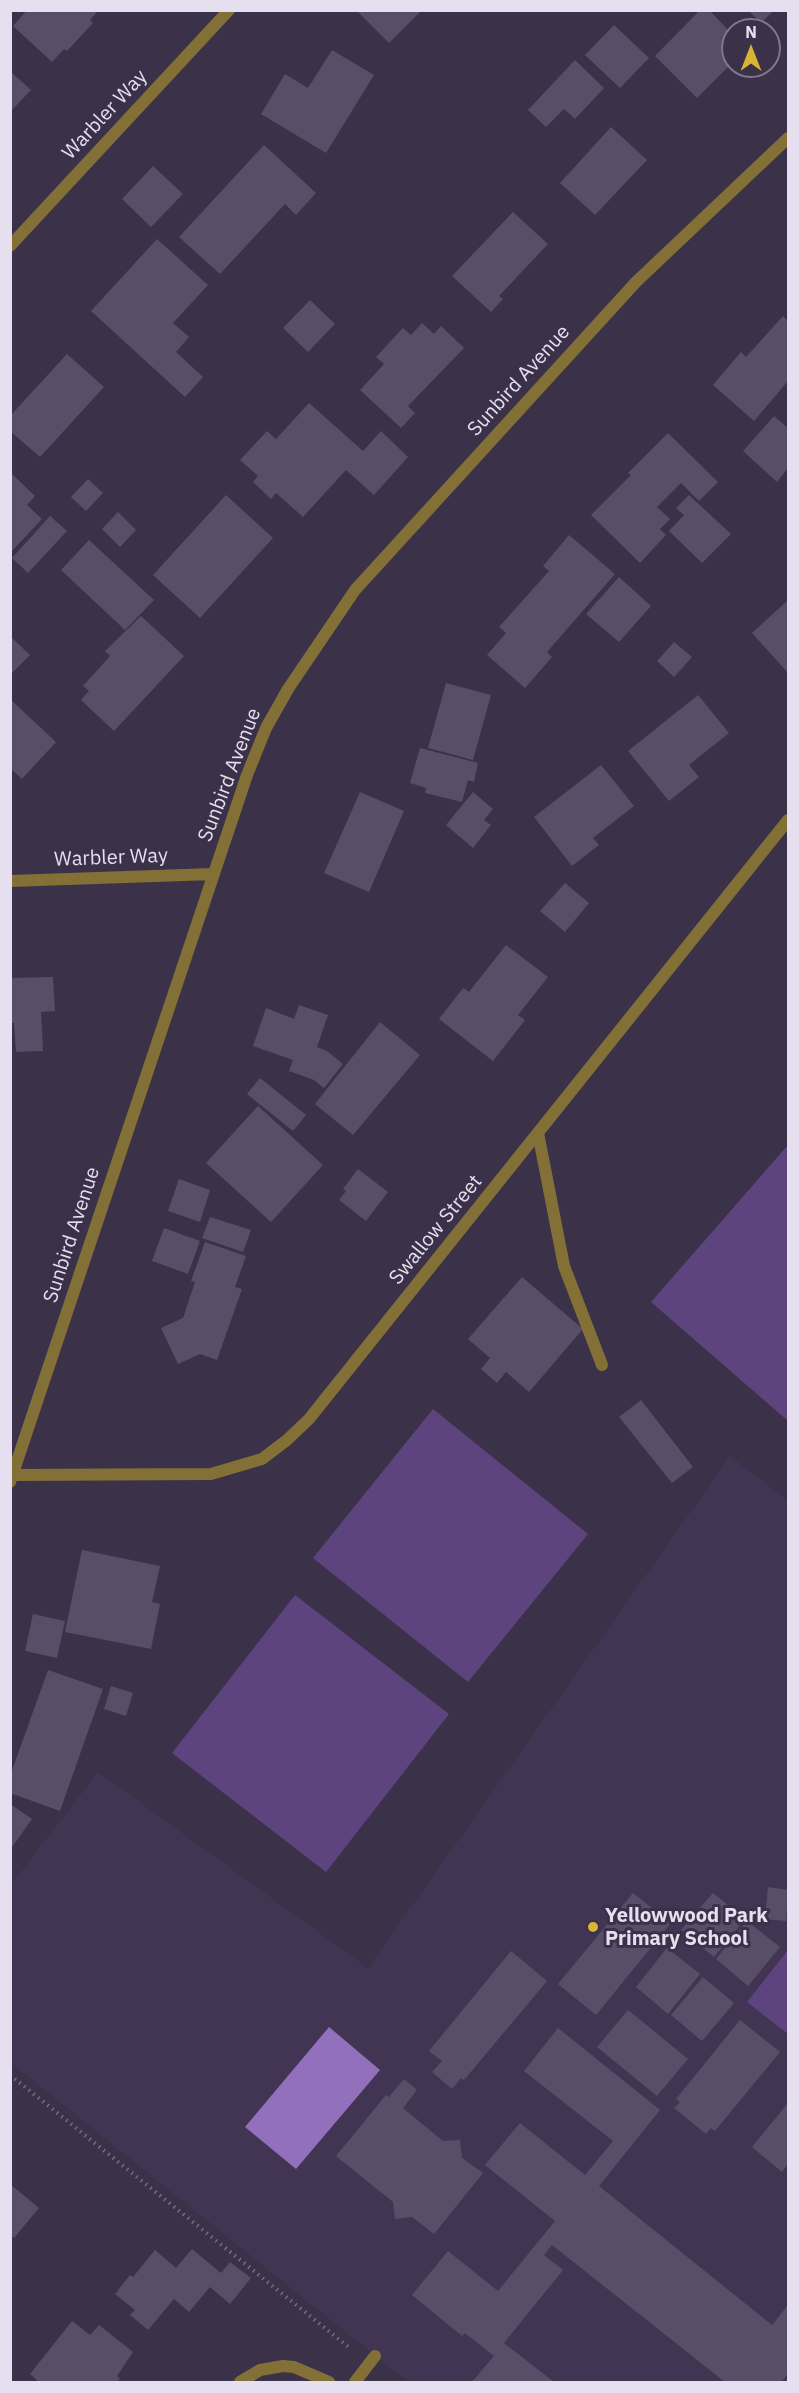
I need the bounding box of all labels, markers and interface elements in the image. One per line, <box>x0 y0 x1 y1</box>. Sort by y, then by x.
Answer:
north arrow <box>721 18 781 78</box>
text: N <box>745 22 757 42</box>
street label: Warbler Way <box>57 65 153 165</box>
street label: Sunbird Avenue <box>463 320 575 442</box>
street label: Sunbird Avenue <box>193 705 267 845</box>
street label: Warbler Way <box>54 844 168 872</box>
street label: Sunbird Avenue <box>39 1164 105 1306</box>
street label: Swallow Street <box>384 1170 488 1290</box>
place label: Yellowwood Park Primary School <box>605 1904 768 1951</box>
marker: Yellowwood Park Primary School <box>586 1920 600 1934</box>

